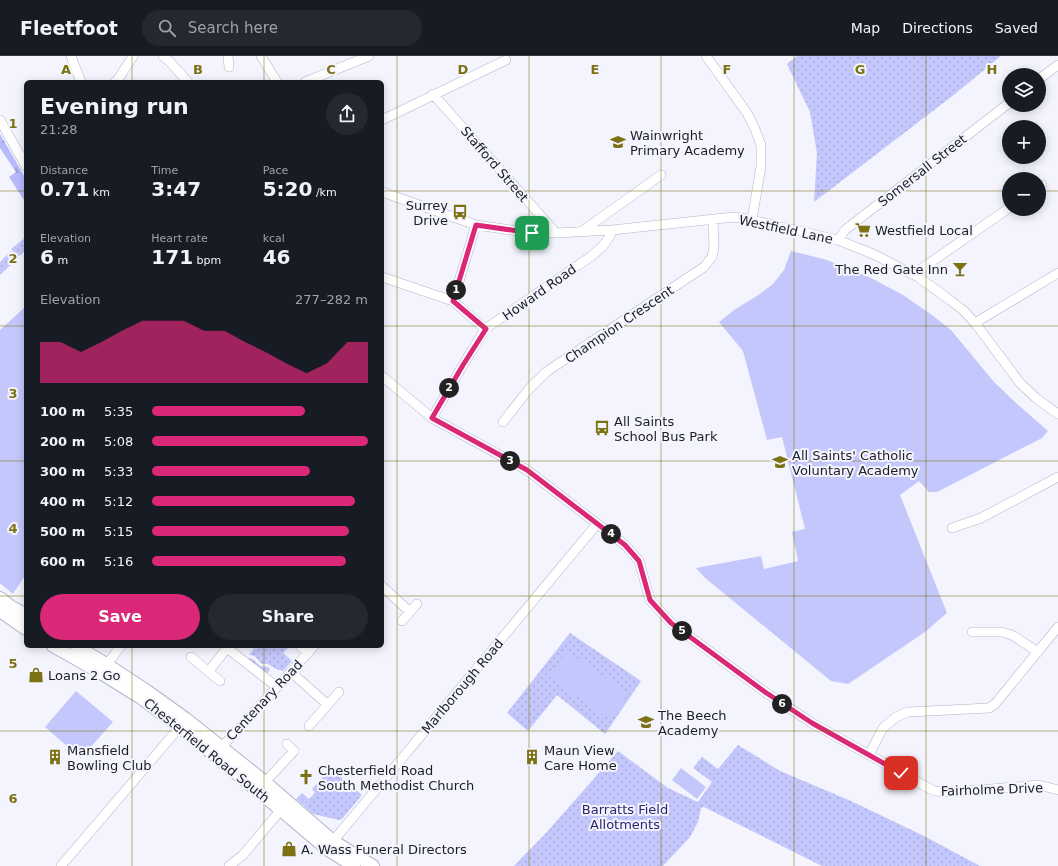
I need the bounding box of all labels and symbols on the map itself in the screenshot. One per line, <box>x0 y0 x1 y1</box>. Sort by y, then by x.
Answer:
text: A <box>61 62 71 77</box>
text: B <box>193 62 203 77</box>
text: C <box>326 62 336 77</box>
text: D <box>458 62 469 77</box>
text: E <box>591 62 599 77</box>
text: F <box>723 62 731 77</box>
text: G <box>855 62 865 77</box>
text: H <box>987 62 997 77</box>
text: 1 <box>8 116 18 131</box>
street label: Stafford Street <box>458 123 532 205</box>
place label: Wainwright Primary Academy <box>630 128 745 158</box>
street label: Somersall Street <box>875 131 969 209</box>
school or university icon: Wainwright Primary Academy <box>609 133 627 151</box>
place label: Surrey Drive <box>406 198 448 228</box>
bus stop icon: Surrey Drive <box>451 203 469 221</box>
street label: Westfield Lane <box>738 212 834 247</box>
pin <box>515 216 549 250</box>
supermarket icon: Westfield Local <box>854 221 872 239</box>
place label: Westfield Local <box>875 223 973 238</box>
text: 2 <box>8 251 18 266</box>
bar icon: The Red Gate Inn <box>951 260 969 278</box>
street label: Howard Road <box>500 261 579 323</box>
place label: The Red Gate Inn <box>834 262 948 277</box>
pin: 1 <box>446 280 466 300</box>
street label: Champion Crescent <box>562 283 676 366</box>
pin: 2 <box>439 378 459 398</box>
text: 3 <box>8 386 18 401</box>
place label: All Saints School Bus Park <box>614 414 718 444</box>
bus stop icon: All Saints School Bus Park <box>593 419 611 437</box>
place label: All Saints' Catholic Voluntary Academy <box>792 448 919 478</box>
pin: 3 <box>500 451 520 471</box>
school or university icon: All Saints' Catholic Voluntary Academy <box>771 453 789 471</box>
text: 4 <box>8 521 18 536</box>
pin: 4 <box>601 524 621 544</box>
pin: 5 <box>672 621 692 641</box>
street label: Marlborough Road <box>418 636 506 737</box>
text: 5 <box>8 656 18 671</box>
street label: Centenary Road <box>223 657 305 744</box>
shop icon: Loans 2 Go <box>27 666 45 684</box>
place label: Loans 2 Go <box>48 668 121 683</box>
pin: 6 <box>772 694 792 714</box>
street label: Chesterfield Road South <box>141 695 273 806</box>
place label: The Beech Academy <box>657 708 727 738</box>
school or university icon: The Beech Academy <box>637 713 655 731</box>
place label: Mansfield Bowling Club <box>67 743 152 773</box>
place label: Maun View Care Home <box>544 743 617 773</box>
building icon: Mansfield Bowling Club <box>46 748 64 766</box>
building icon: Maun View Care Home <box>523 748 541 766</box>
pin <box>884 756 918 790</box>
place label: Chesterfield Road South Methodist Church <box>318 763 474 793</box>
church icon: Chesterfield Road South Methodist Church <box>297 768 315 786</box>
street label: Fairholme Drive <box>941 780 1043 799</box>
text: 6 <box>8 791 18 806</box>
park label: Barratts Field Allotments <box>582 802 668 832</box>
shop icon: A. Wass Funeral Directors <box>280 840 298 858</box>
place label: A. Wass Funeral Directors <box>301 842 467 857</box>

